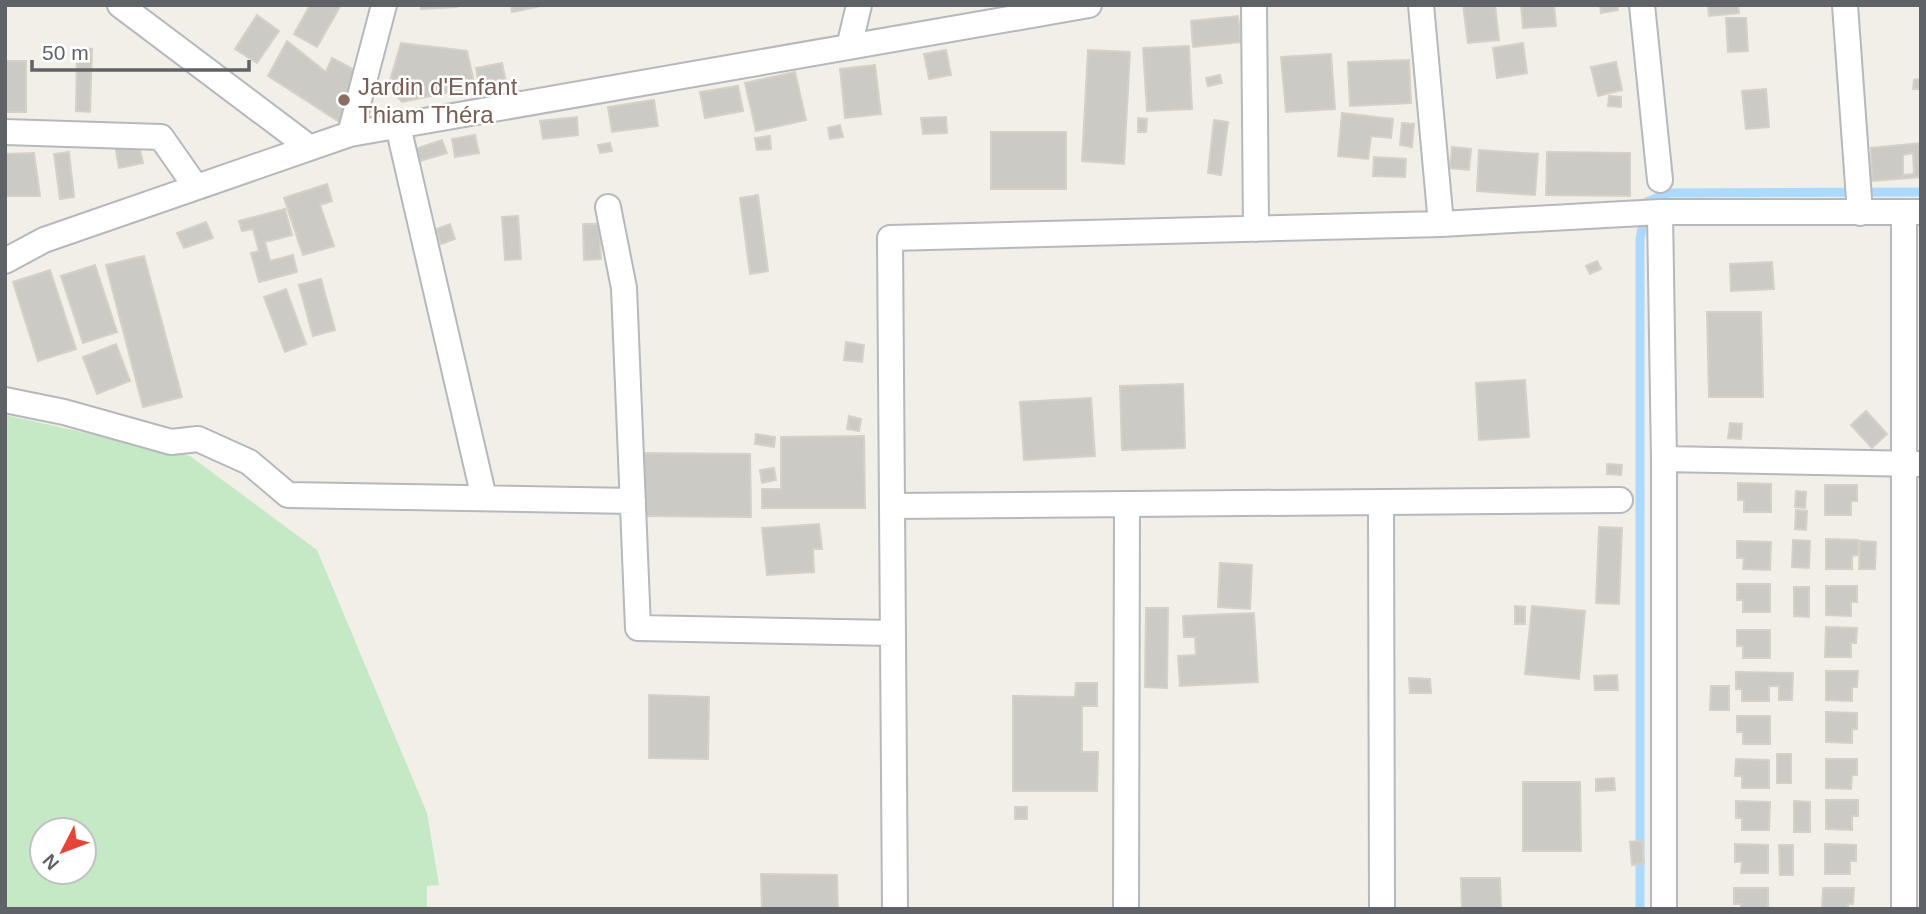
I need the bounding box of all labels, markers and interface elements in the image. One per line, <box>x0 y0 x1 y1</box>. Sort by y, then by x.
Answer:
scale bar <box>32 28 248 72</box>
text: 50 m <box>42 41 89 64</box>
place label: Jardin d'Enfant Thiam Théra <box>358 73 518 128</box>
marker: Jardin d'Enfant Thiam Théra <box>336 92 352 108</box>
north arrow <box>28 816 98 886</box>
text: N <box>38 850 63 874</box>

